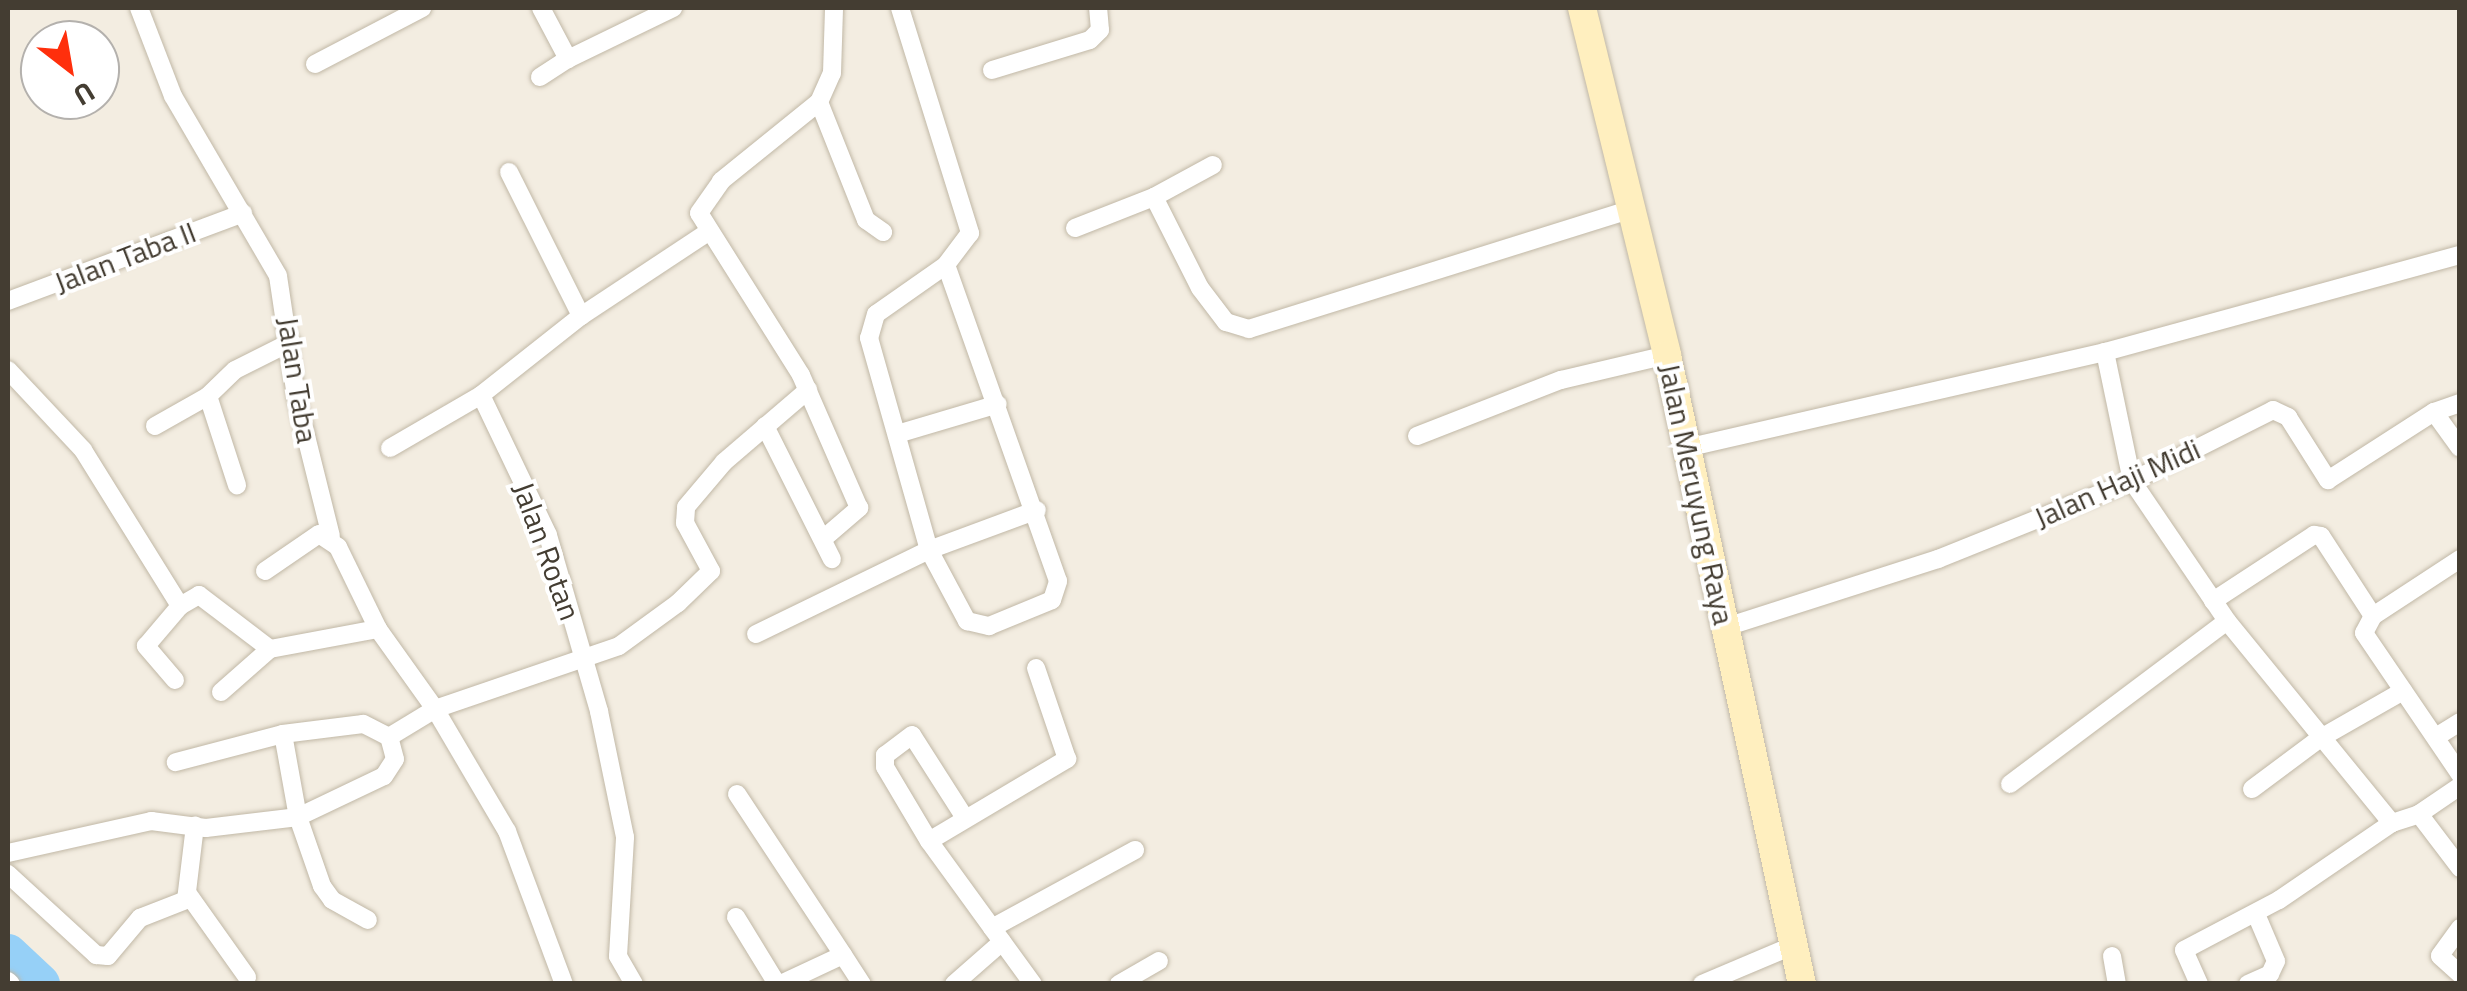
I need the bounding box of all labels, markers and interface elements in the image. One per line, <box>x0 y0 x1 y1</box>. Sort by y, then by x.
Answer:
north arrow <box>20 20 120 120</box>
text: U <box>66 71 104 118</box>
street label: Jalan Taba II <box>49 214 201 300</box>
street label: Jalan Taba <box>270 314 326 446</box>
street label: Jalan Meruyung Raya <box>1652 360 1742 628</box>
street label: Jalan Haji Midi <box>2029 430 2205 536</box>
street label: Jalan Rotan <box>505 477 589 625</box>

